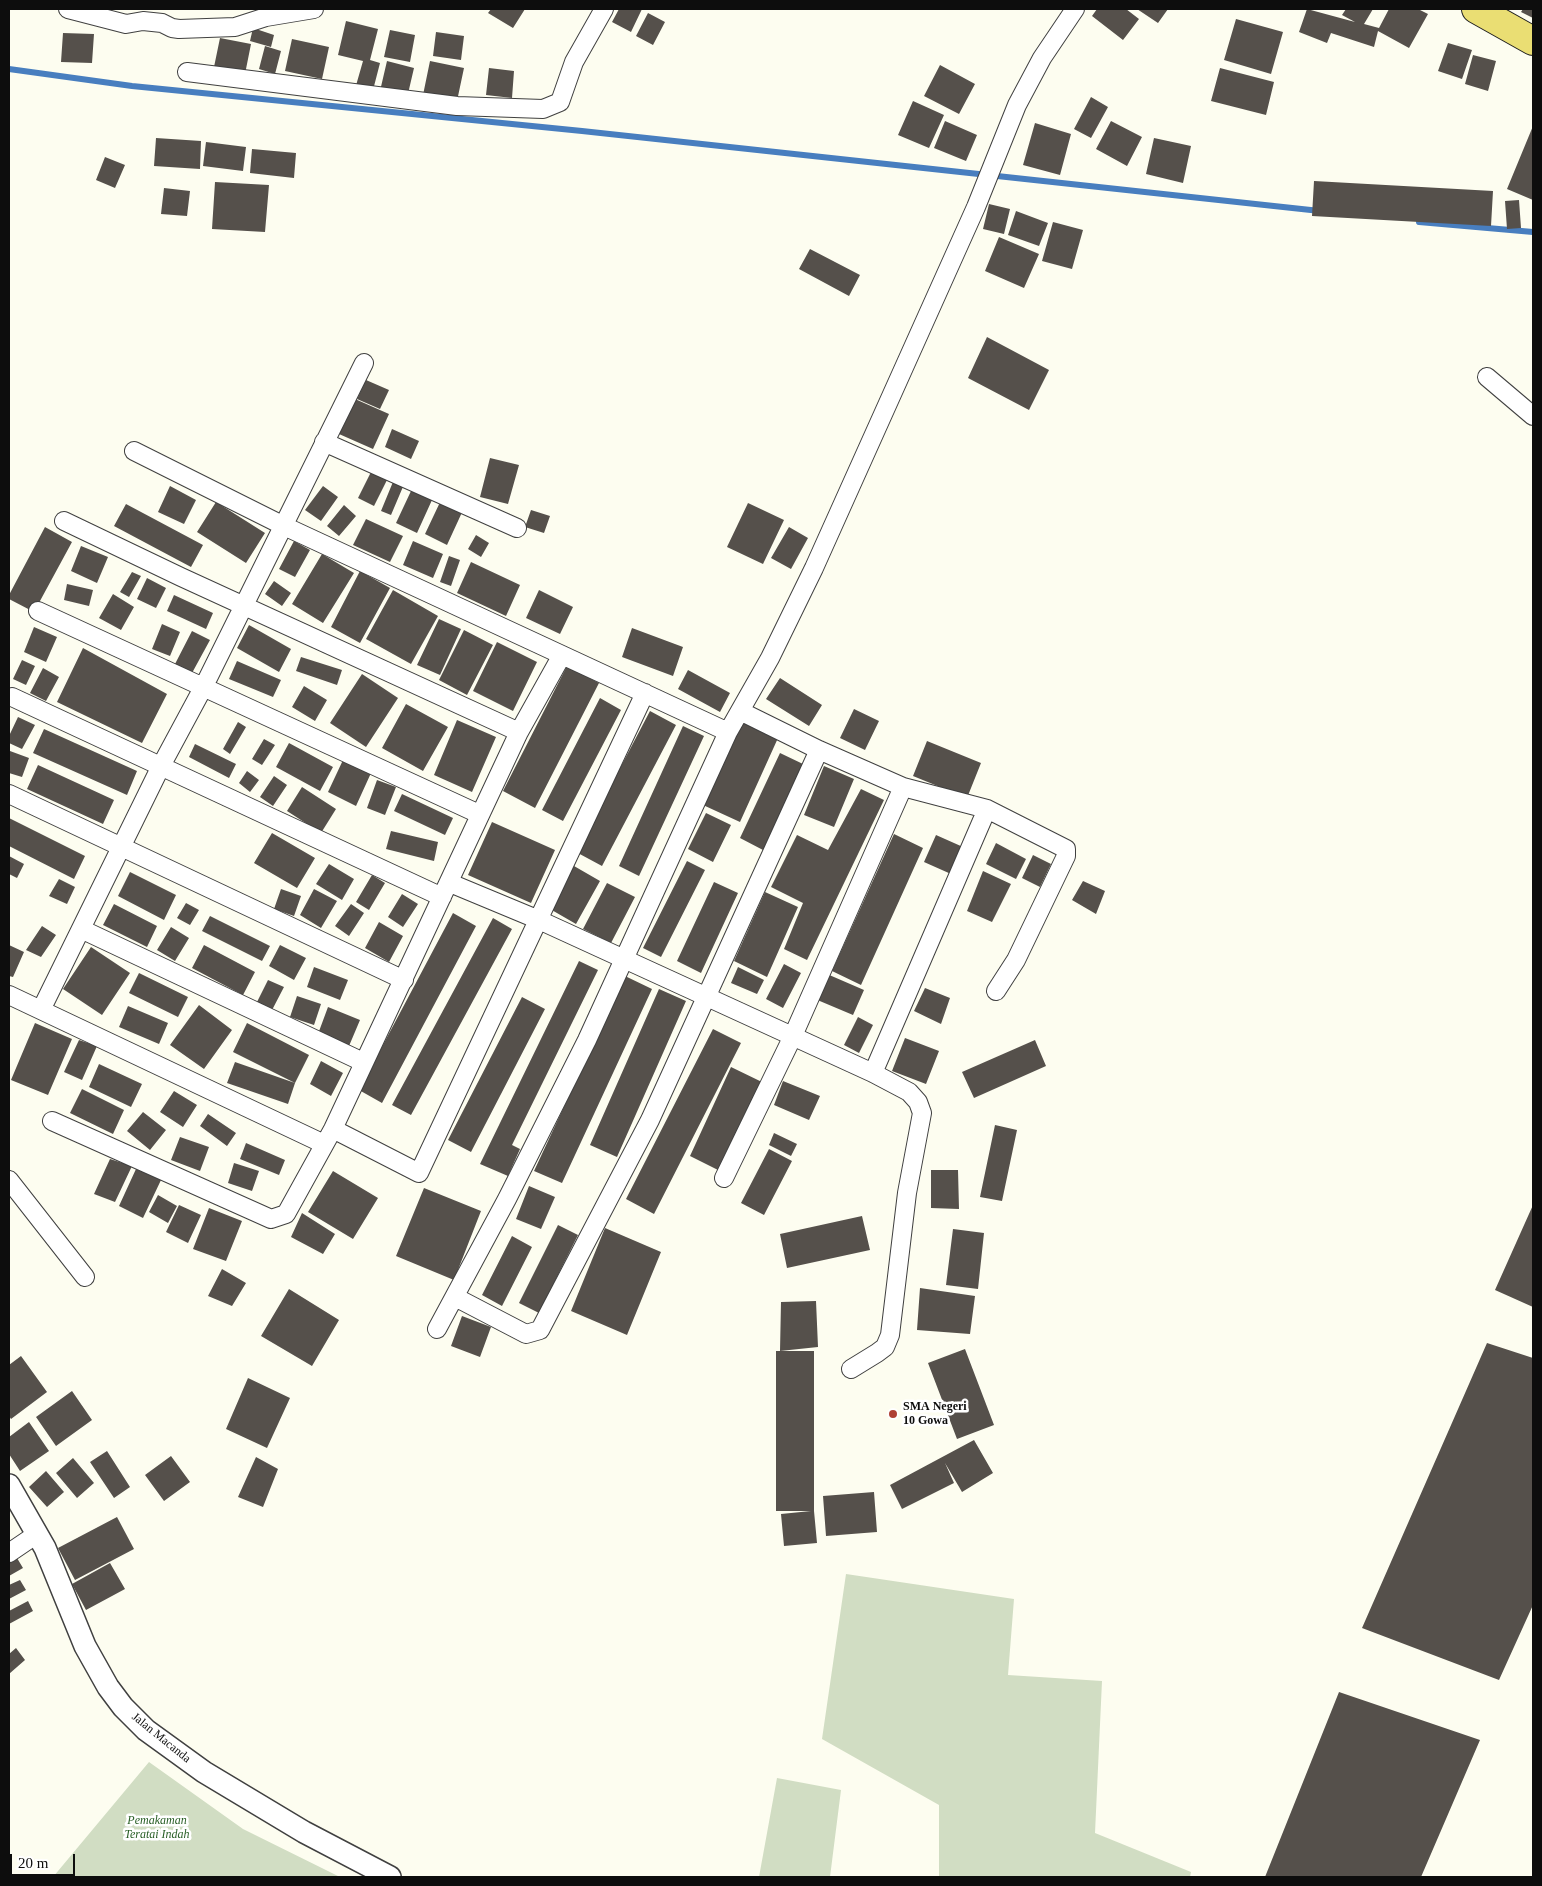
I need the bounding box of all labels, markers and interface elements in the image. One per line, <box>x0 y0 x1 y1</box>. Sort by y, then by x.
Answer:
place label: SMA Negeri 10 Gowa <box>903 1400 967 1428</box>
marker: SMA Negeri 10 Gowa <box>887 1408 899 1420</box>
street label: Jalan Macanda <box>129 1710 193 1766</box>
park label: Pemakaman Teratai Indah <box>124 1814 190 1842</box>
scale bar <box>12 1844 78 1876</box>
text: 20 m <box>18 1855 48 1871</box>

